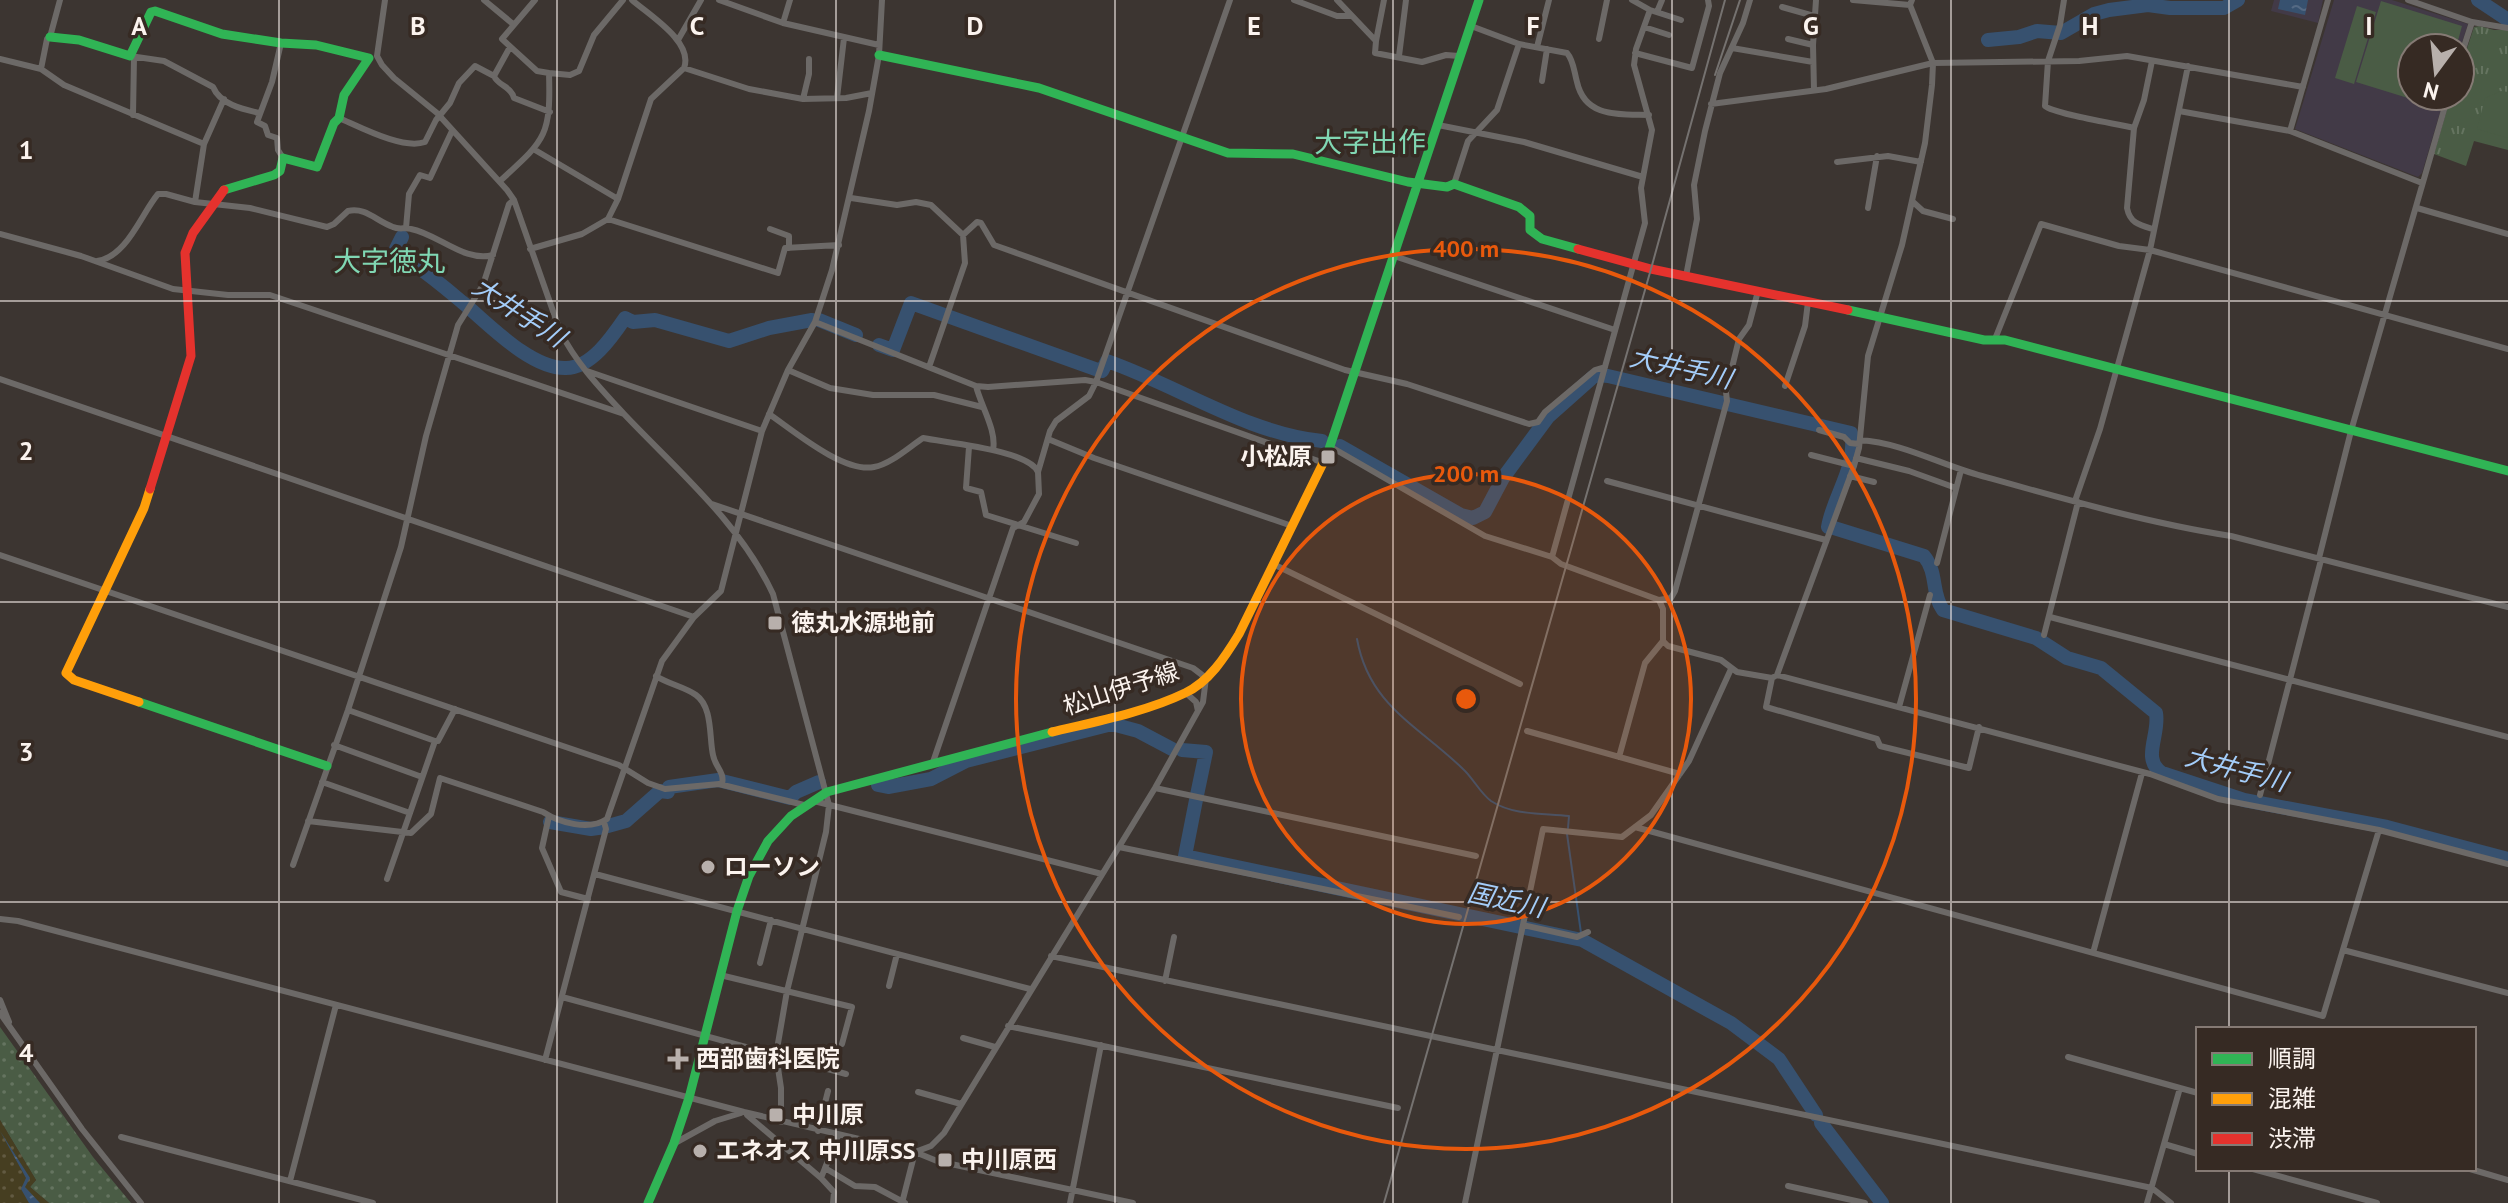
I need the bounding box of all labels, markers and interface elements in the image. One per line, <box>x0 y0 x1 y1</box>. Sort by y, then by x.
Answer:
text: A <box>131 9 147 42</box>
text: B <box>410 9 426 42</box>
text: C <box>690 9 704 42</box>
text: D <box>967 9 983 42</box>
text: E <box>1247 9 1261 42</box>
text: F <box>1526 9 1540 42</box>
text: G <box>1803 9 1819 42</box>
text: H <box>2082 9 2098 42</box>
text: I <box>2365 9 2373 42</box>
north arrow <box>2396 32 2476 112</box>
text: N <box>2420 76 2441 107</box>
district label: 大字出作 <box>1314 123 1426 160</box>
text: 1 <box>19 133 33 166</box>
text: 400 m <box>1433 233 1499 264</box>
district label: 大字徳丸 <box>333 242 445 279</box>
water label: 大井手川 <box>467 269 574 355</box>
water label: 大井手川 <box>1627 340 1738 396</box>
text: 2 <box>19 434 33 467</box>
place label: 小松原 <box>1240 441 1312 472</box>
marker: 小松原 <box>1319 448 1337 466</box>
text: 200 m <box>1433 458 1499 489</box>
place label: 徳丸水源地前 <box>791 607 935 638</box>
marker: 徳丸水源地前 <box>766 614 784 632</box>
street label: 松山伊予線 <box>1059 655 1183 722</box>
centre of rings <box>1452 685 1480 713</box>
text: 3 <box>19 735 33 768</box>
water label: 大井手川 <box>2182 739 2294 799</box>
place label: ローソン <box>724 851 820 882</box>
marker: ローソン <box>699 858 717 876</box>
water label: 国近川 <box>1465 875 1551 924</box>
legend <box>2196 1027 2476 1171</box>
text: 4 <box>19 1036 34 1069</box>
place label: 西部歯科医院 <box>696 1043 840 1074</box>
text: 順調 <box>2268 1043 2316 1074</box>
marker: 西部歯科医院 <box>667 1048 689 1070</box>
text: 混雑 <box>2268 1083 2316 1114</box>
place label: 中川原 <box>792 1099 864 1130</box>
marker: 中川原 <box>767 1106 785 1124</box>
text: 渋滞 <box>2268 1123 2316 1154</box>
place label: エネオス 中川原SS <box>716 1135 916 1166</box>
marker: エネオス 中川原SS <box>691 1142 709 1160</box>
place label: 中川原西 <box>961 1144 1057 1175</box>
marker: 中川原西 <box>936 1151 954 1169</box>

